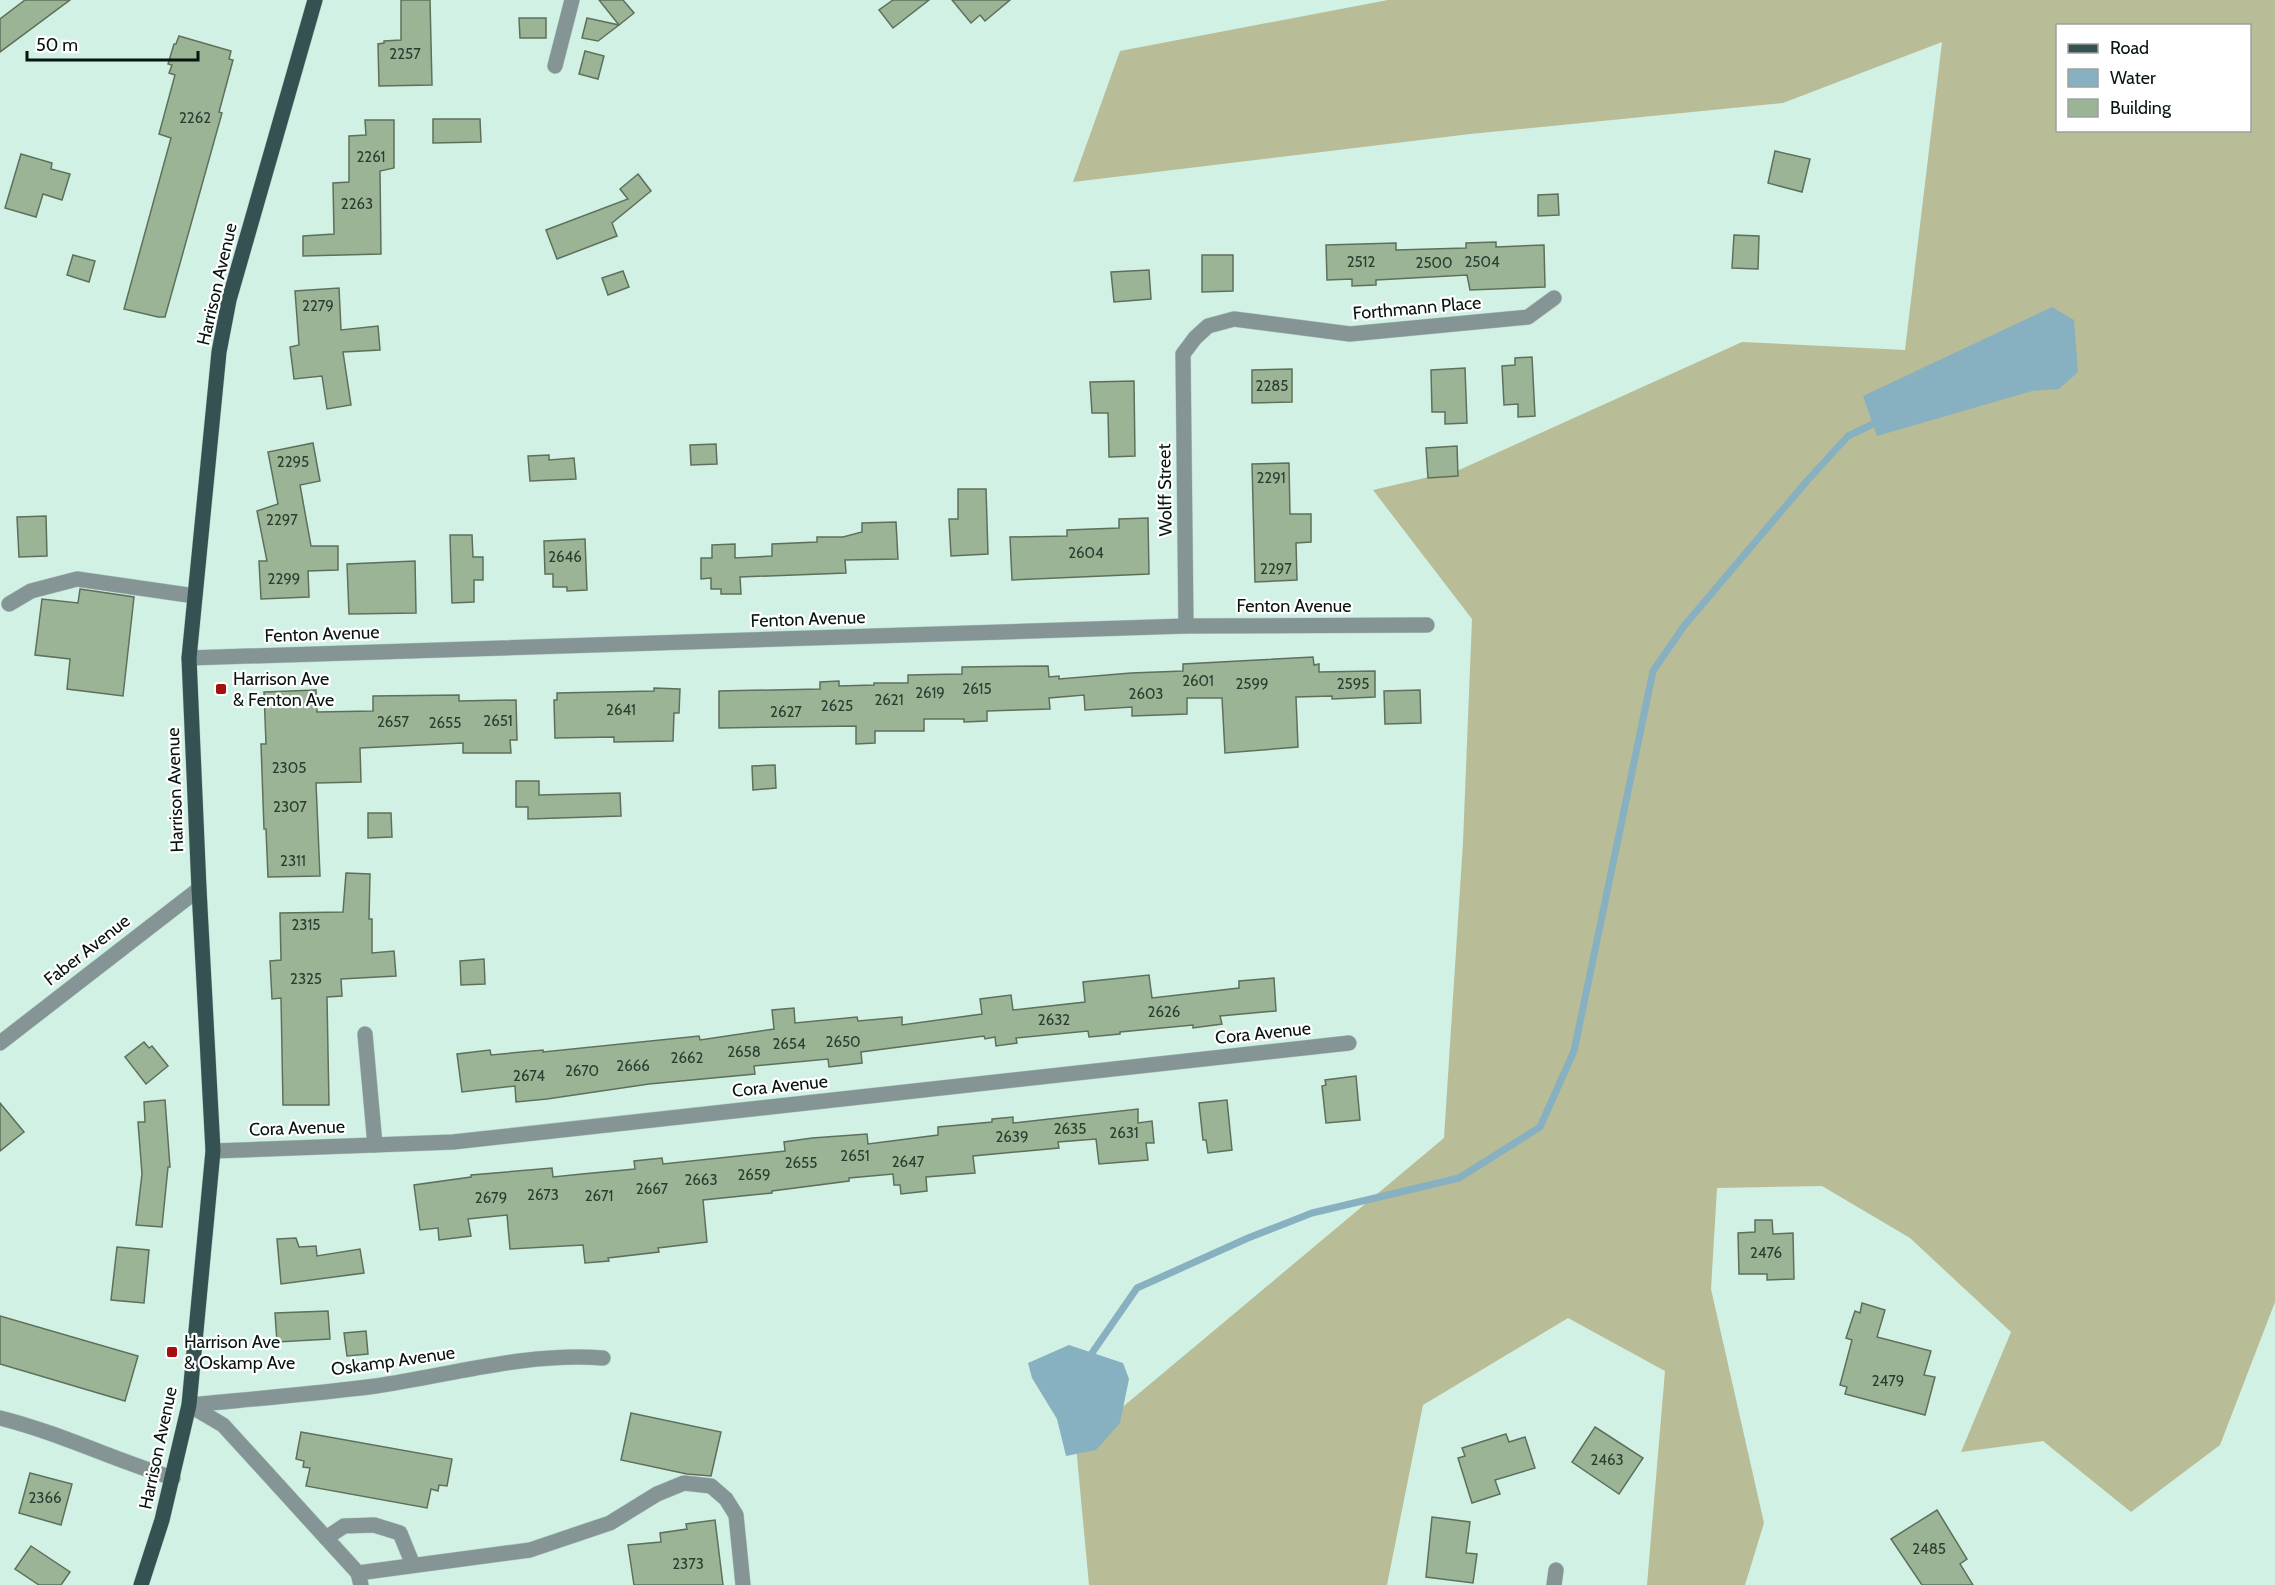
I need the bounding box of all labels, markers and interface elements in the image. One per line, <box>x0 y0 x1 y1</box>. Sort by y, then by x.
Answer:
scale bar <box>27 24 198 62</box>
legend <box>2056 24 2251 132</box>
text: 50 m <box>36 34 78 56</box>
text: Road <box>2110 37 2149 59</box>
house number: 2257 <box>389 45 421 63</box>
text: Water <box>2110 67 2156 89</box>
text: Building <box>2110 97 2172 119</box>
house number: 2262 <box>179 109 211 127</box>
house number: 2261 <box>356 148 386 166</box>
house number: 2263 <box>341 195 373 213</box>
street label: Harrison Avenue <box>192 221 242 347</box>
house number: 2512 <box>1347 253 1375 271</box>
house number: 2504 <box>1464 253 1500 271</box>
house number: 2500 <box>1416 254 1452 272</box>
street label: Forthmann Place <box>1352 291 1482 325</box>
house number: 2279 <box>302 297 334 315</box>
house number: 2285 <box>1256 377 1288 395</box>
street label: Wolff Street <box>1153 443 1177 537</box>
house number: 2295 <box>277 453 309 471</box>
house number: 2291 <box>1256 469 1286 487</box>
house number: 2297 <box>266 511 298 529</box>
house number: 2604 <box>1068 544 1104 562</box>
house number: 2646 <box>548 548 582 566</box>
house number: 2297 <box>1260 560 1292 578</box>
house number: 2299 <box>268 570 300 588</box>
street label: Fenton Avenue <box>1237 595 1351 617</box>
street label: Fenton Avenue <box>750 606 866 632</box>
street label: Fenton Avenue <box>264 621 380 647</box>
place label: Harrison Ave & Fenton Ave <box>233 668 334 711</box>
house number: 2601 <box>1182 672 1214 690</box>
house number: 2599 <box>1235 675 1269 693</box>
house number: 2595 <box>1337 675 1369 693</box>
house number: 2615 <box>962 680 992 698</box>
marker: Harrison Ave & Fenton Ave <box>214 682 228 696</box>
house number: 2619 <box>915 684 945 702</box>
house number: 2603 <box>1129 685 1163 703</box>
house number: 2621 <box>874 691 904 709</box>
house number: 2625 <box>821 697 853 715</box>
house number: 2641 <box>606 701 636 719</box>
house number: 2627 <box>770 703 802 721</box>
house number: 2651 <box>483 712 513 730</box>
house number: 2657 <box>377 713 409 731</box>
house number: 2655 <box>429 714 461 732</box>
street label: Harrison Avenue <box>162 727 188 853</box>
house number: 2305 <box>272 759 306 777</box>
house number: 2307 <box>273 798 307 816</box>
house number: 2311 <box>280 852 306 870</box>
street label: Faber Avenue <box>40 910 134 990</box>
house number: 2315 <box>292 916 320 934</box>
house number: 2325 <box>290 970 322 988</box>
house number: 2626 <box>1148 1003 1180 1021</box>
house number: 2632 <box>1038 1011 1070 1029</box>
street label: Cora Avenue <box>1214 1017 1312 1049</box>
house number: 2650 <box>826 1033 860 1051</box>
house number: 2654 <box>772 1035 806 1053</box>
house number: 2658 <box>727 1043 761 1061</box>
house number: 2662 <box>671 1049 704 1067</box>
house number: 2666 <box>616 1057 650 1075</box>
house number: 2670 <box>565 1062 599 1080</box>
house number: 2674 <box>513 1067 545 1085</box>
street label: Cora Avenue <box>731 1070 829 1102</box>
street label: Cora Avenue <box>249 1115 345 1141</box>
house number: 2635 <box>1054 1120 1086 1138</box>
house number: 2631 <box>1109 1124 1139 1142</box>
house number: 2639 <box>995 1128 1029 1146</box>
house number: 2651 <box>840 1147 870 1165</box>
house number: 2647 <box>892 1153 925 1171</box>
house number: 2655 <box>785 1154 817 1172</box>
house number: 2659 <box>737 1166 771 1184</box>
house number: 2663 <box>684 1171 718 1189</box>
house number: 2667 <box>636 1180 669 1198</box>
house number: 2673 <box>527 1186 559 1204</box>
house number: 2671 <box>585 1187 613 1205</box>
house number: 2679 <box>475 1189 507 1207</box>
house number: 2476 <box>1750 1244 1782 1262</box>
place label: Harrison Ave & Oskamp Ave <box>184 1331 295 1374</box>
street label: Oskamp Avenue <box>330 1341 456 1381</box>
marker: Harrison Ave & Oskamp Ave <box>165 1345 179 1359</box>
house number: 2479 <box>1872 1372 1904 1390</box>
street label: Harrison Avenue <box>134 1385 182 1511</box>
house number: 2463 <box>1590 1451 1624 1469</box>
house number: 2366 <box>28 1489 62 1507</box>
house number: 2485 <box>1912 1540 1946 1558</box>
house number: 2373 <box>672 1555 704 1573</box>

